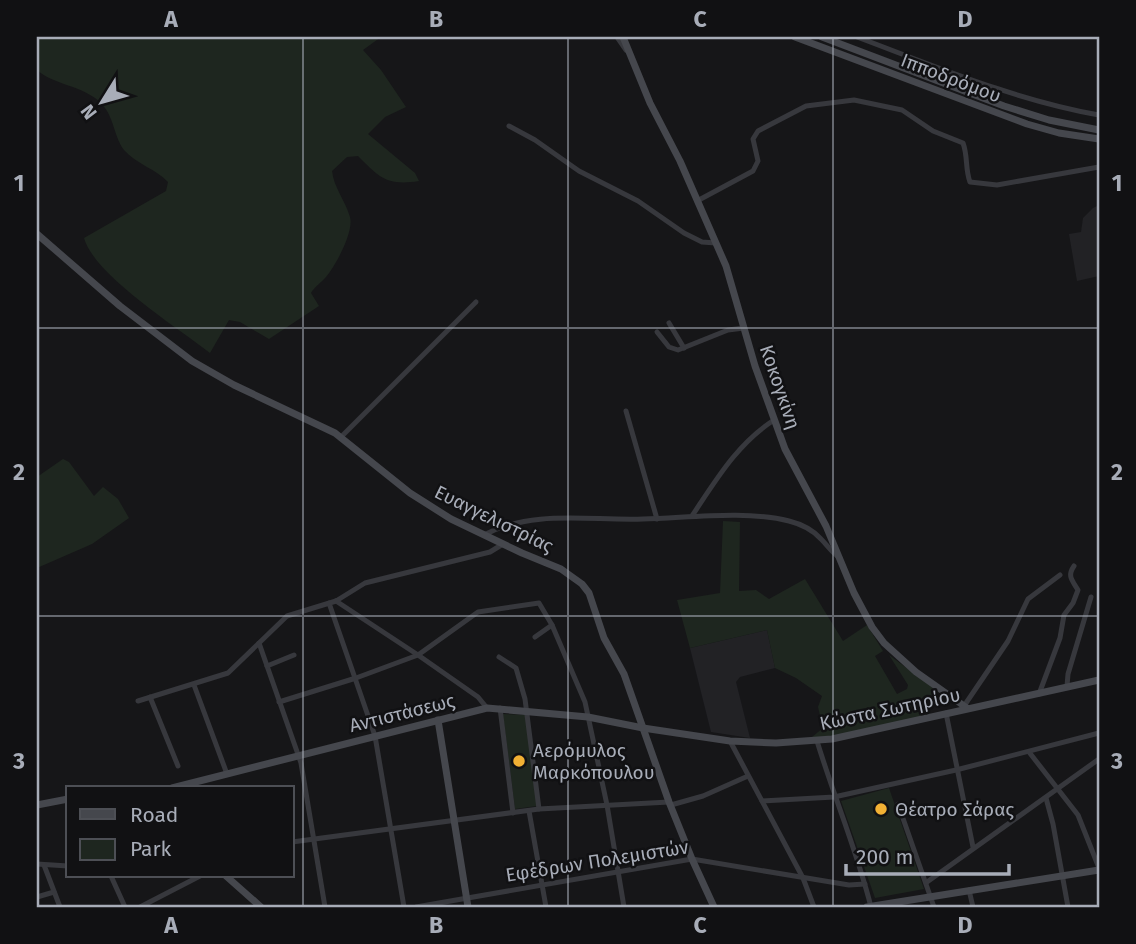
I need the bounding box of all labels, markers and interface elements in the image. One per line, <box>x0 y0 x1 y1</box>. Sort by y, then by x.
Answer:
text: A <box>163 5 178 33</box>
text: B <box>429 5 443 33</box>
text: C <box>693 5 707 33</box>
text: D <box>958 5 973 33</box>
street label: Ιπποδρόμου <box>898 48 1004 108</box>
north arrow <box>66 66 136 136</box>
text: N <box>76 100 102 124</box>
text: 1 <box>14 169 24 197</box>
text: 1 <box>1112 169 1122 197</box>
street label: Κοκογκίνη <box>755 342 805 432</box>
text: 2 <box>13 458 25 486</box>
text: 2 <box>1111 458 1123 486</box>
street label: Ευαγγελιστρίας <box>431 480 557 558</box>
street label: Κώστα Σωτηρίου <box>818 683 962 735</box>
street label: Αντιστάσεως <box>347 689 457 737</box>
place label: Αερόμυλος Μαρκόπουλου <box>533 739 655 784</box>
text: 3 <box>12 747 25 775</box>
text: 3 <box>1110 747 1123 775</box>
marker: Αερόμυλος Μαρκόπουλου <box>511 753 527 769</box>
legend <box>66 786 294 878</box>
place label: Θέατρο Σάρας <box>895 798 1014 821</box>
marker: Θέατρο Σάρας <box>873 801 889 817</box>
text: Road <box>130 802 178 828</box>
scale bar <box>846 832 1008 876</box>
street label: Εφέδρων Πολεμιστών <box>504 835 690 887</box>
text: Park <box>130 836 172 862</box>
text: 200 m <box>856 844 913 870</box>
text: A <box>163 911 178 939</box>
text: B <box>429 911 443 939</box>
text: C <box>693 911 707 939</box>
text: D <box>958 911 973 939</box>

